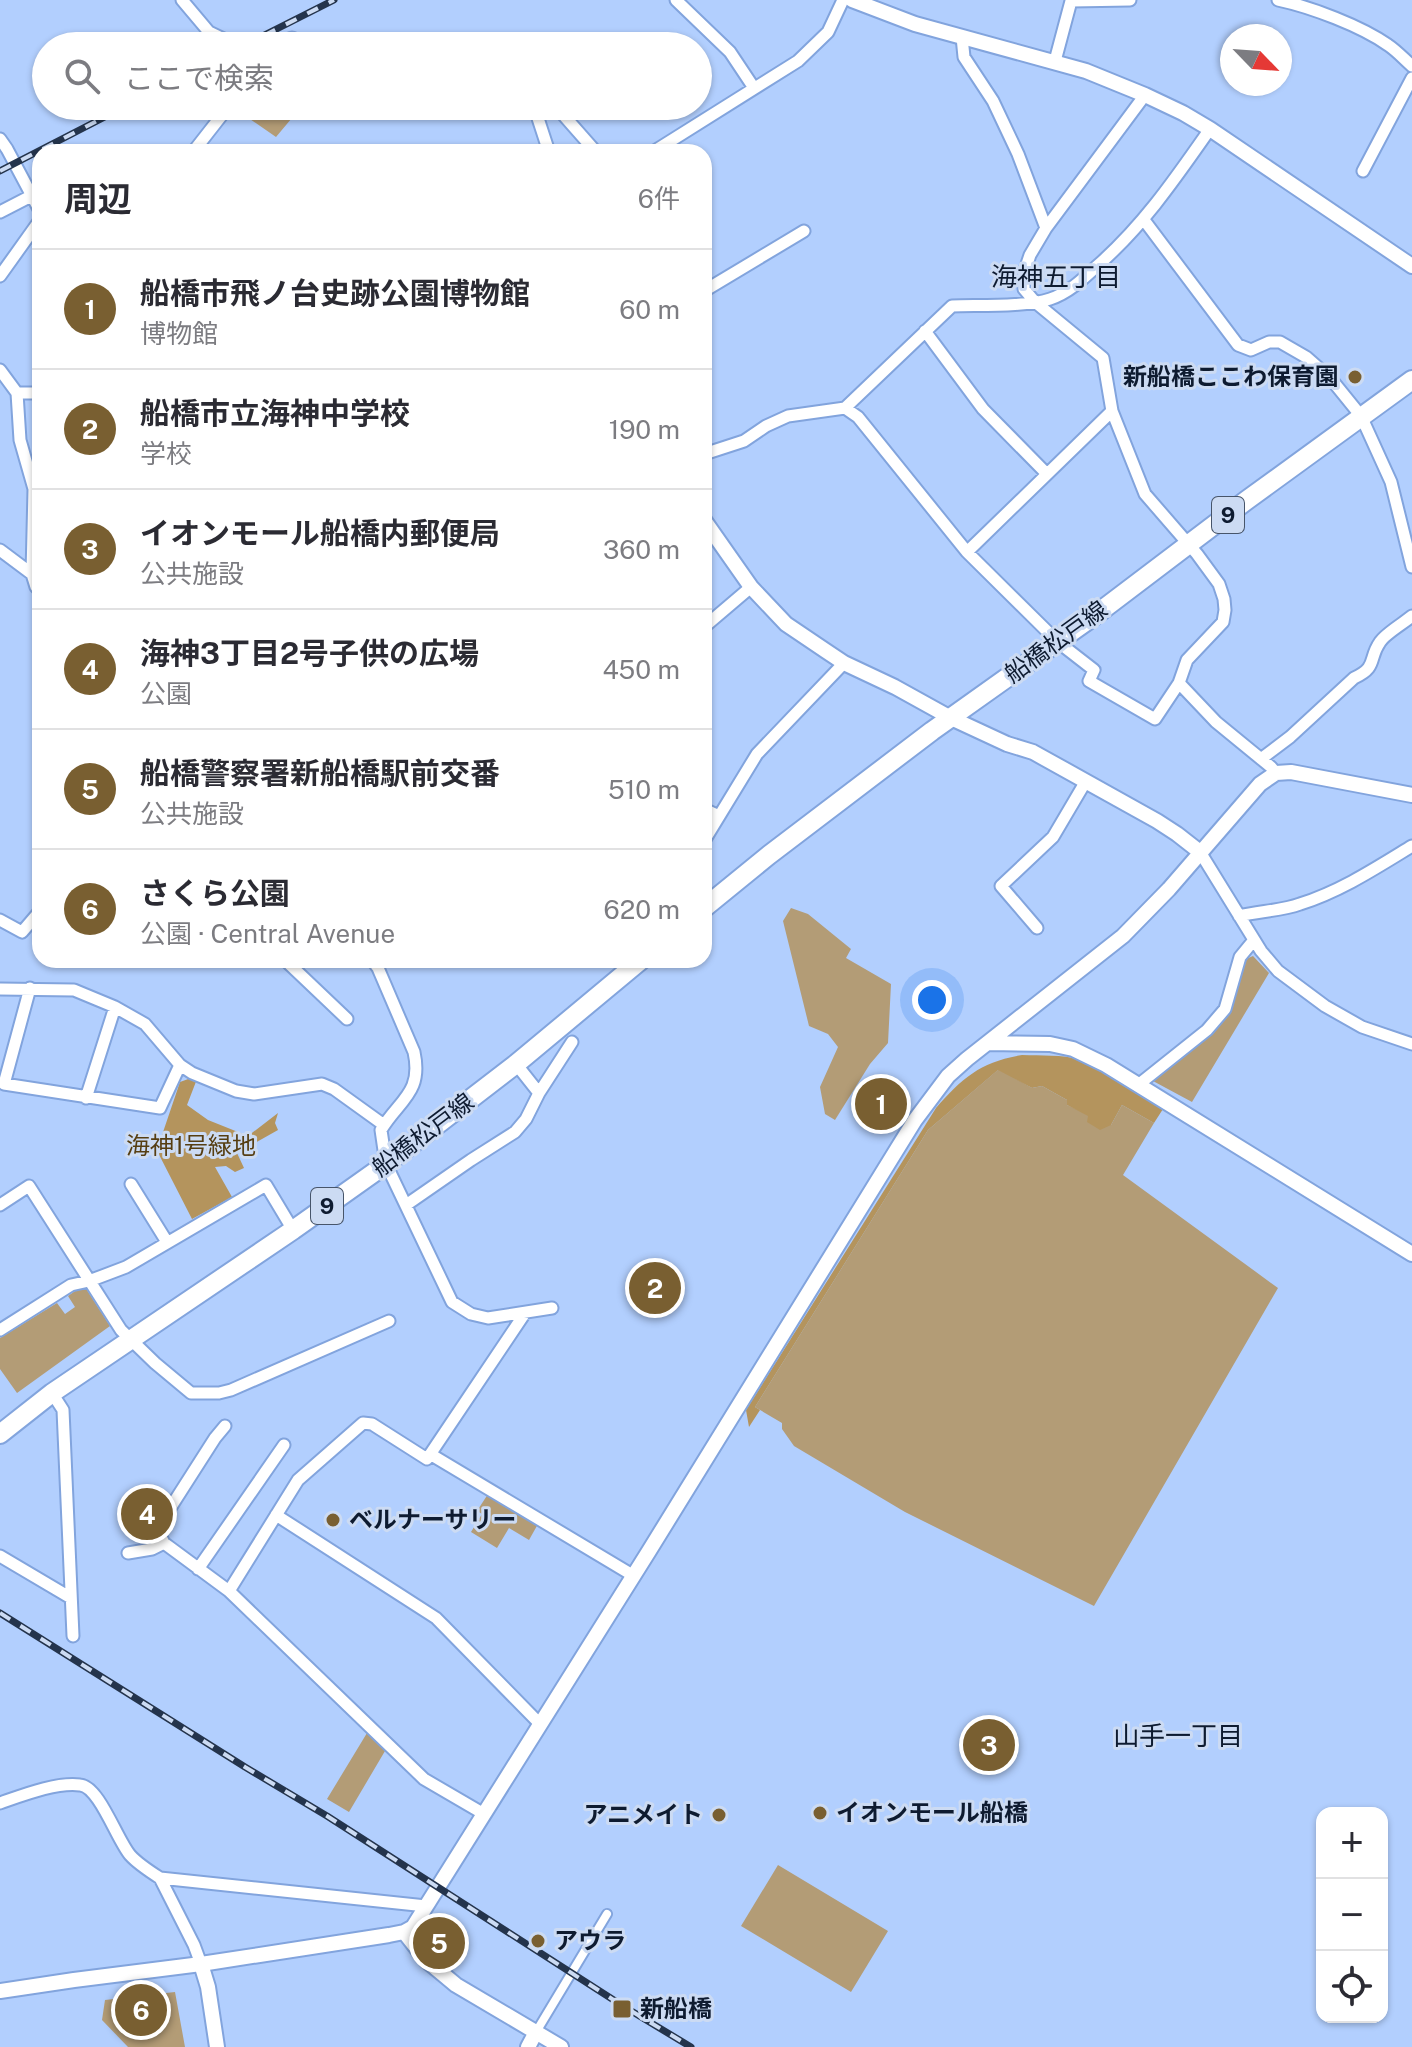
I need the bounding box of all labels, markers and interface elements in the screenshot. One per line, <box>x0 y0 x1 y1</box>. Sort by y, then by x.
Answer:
north arrow <box>1220 24 1292 96</box>
search box <box>32 32 712 120</box>
icon: search <box>60 54 104 98</box>
text: ここで検索 <box>124 60 274 96</box>
text: 周辺 <box>64 179 132 219</box>
text: 6件 <box>638 183 680 214</box>
district label: 海神五丁目 <box>991 261 1121 292</box>
text: 船橋市飛ノ台史跡公園博物館 <box>140 275 530 311</box>
text: 1 <box>84 294 96 325</box>
text: 60 m <box>619 294 680 325</box>
text: 博物館 <box>140 318 218 349</box>
place label: 新船橋ここわ保育園 <box>1123 362 1339 390</box>
marker: 新船橋ここわ保育園 <box>1346 368 1364 386</box>
text: 船橋市立海神中学校 <box>140 395 410 431</box>
text: 2 <box>82 414 98 445</box>
text: 190 m <box>609 414 680 445</box>
text: 学校 <box>140 438 192 469</box>
road number: 9 <box>1212 497 1244 533</box>
text: イオンモール船橋内郵便局 <box>140 515 500 551</box>
text: 3 <box>81 534 99 565</box>
text: 360 m <box>603 534 680 565</box>
text: 公共施設 <box>140 558 244 589</box>
street label: 船橋松戸線 <box>999 595 1112 688</box>
text: 海神3丁目2号子供の広場 <box>140 635 479 671</box>
text: 4 <box>81 654 99 685</box>
text: 450 m <box>603 654 680 685</box>
text: 公園 <box>140 678 192 709</box>
text: 船橋警察署新船橋駅前交番 <box>140 755 500 791</box>
text: 5 <box>81 774 99 805</box>
text: 510 m <box>608 774 680 805</box>
text: 公共施設 <box>140 798 244 829</box>
text: さくら公園 <box>140 875 290 911</box>
text: 6 <box>81 894 99 925</box>
text: 620 m <box>604 894 680 925</box>
text: 公園 · Central Avenue <box>140 918 395 949</box>
your location <box>912 980 952 1020</box>
pin: 1 <box>855 1074 907 1134</box>
street label: 船橋松戸線 <box>366 1087 479 1181</box>
park label: 海神1号緑地 <box>126 1131 256 1159</box>
road number: 9 <box>311 1188 343 1224</box>
pin: 2 <box>629 1258 681 1318</box>
pin: 4 <box>121 1484 173 1544</box>
place label: ベルナーサリー <box>349 1505 517 1533</box>
marker: ベルナーサリー <box>324 1511 342 1529</box>
pin: 3 <box>963 1715 1015 1775</box>
district label: 山手一丁目 <box>1113 1720 1243 1751</box>
place label: イオンモール船橋 <box>836 1798 1028 1826</box>
place label: アニメイト <box>583 1800 703 1828</box>
marker: イオンモール船橋 <box>811 1804 829 1822</box>
marker: アニメイト <box>710 1806 728 1824</box>
map controls <box>1316 1807 1388 2023</box>
button: + <box>1316 1807 1388 1879</box>
button: − <box>1316 1879 1388 1951</box>
pin: 5 <box>413 1913 465 1973</box>
place label: アウラ <box>554 1926 626 1954</box>
marker: アウラ <box>529 1932 547 1950</box>
button: locate <box>1316 1951 1388 2023</box>
pin: 6 <box>115 1980 167 2040</box>
place label: 新船橋 <box>640 1994 712 2022</box>
marker: 新船橋 <box>611 1998 633 2020</box>

